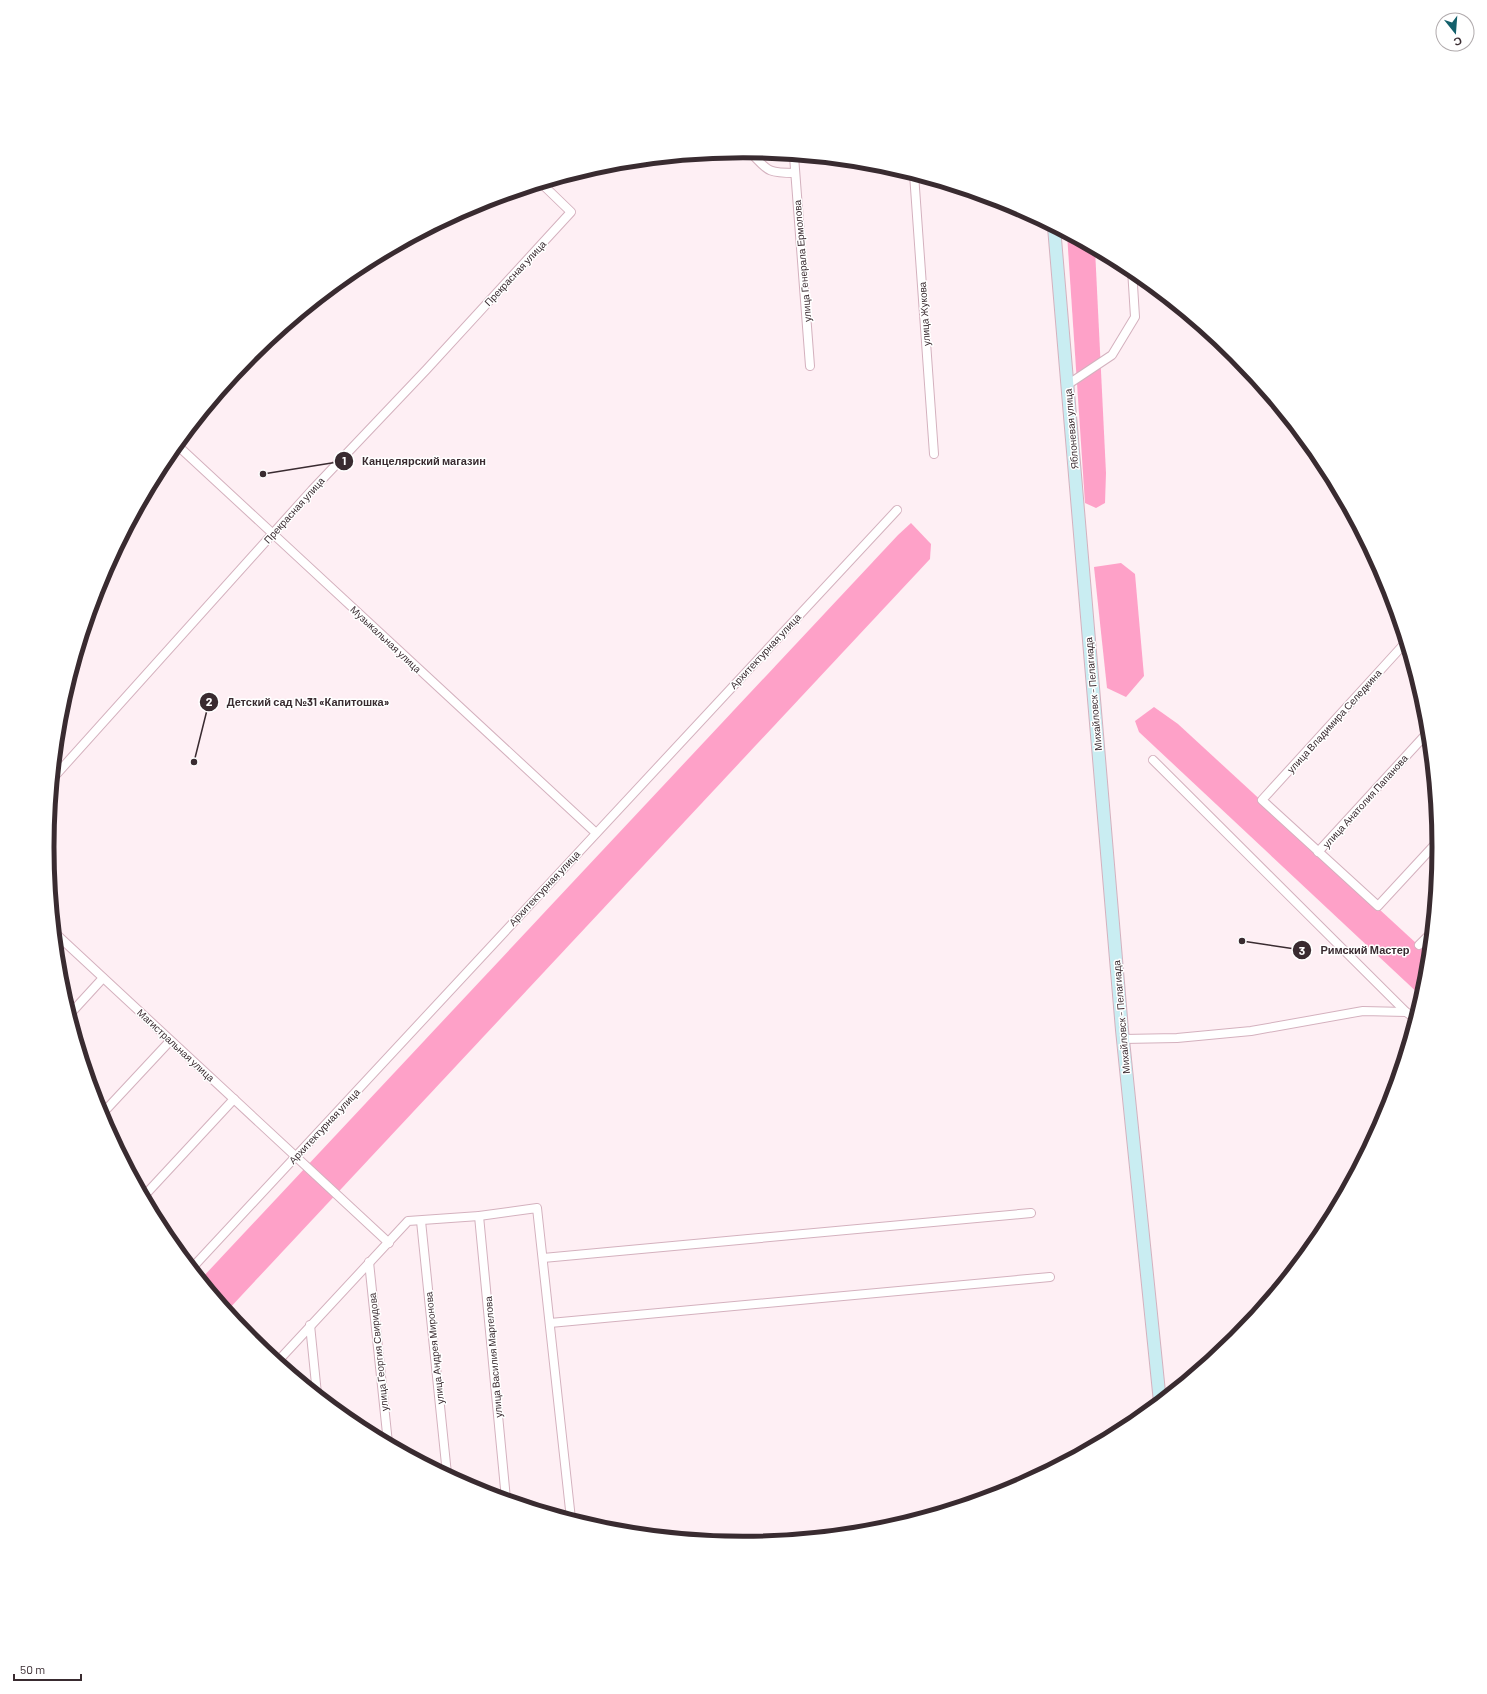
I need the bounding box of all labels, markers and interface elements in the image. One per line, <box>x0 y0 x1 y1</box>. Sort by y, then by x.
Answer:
north arrow <box>1435 12 1475 52</box>
text: С <box>1452 35 1464 49</box>
street label: улица Генерала Ермолова <box>791 199 813 322</box>
street label: Прекрасная улица <box>482 238 549 308</box>
street label: улица Жукова <box>916 281 932 347</box>
street label: Яблоневая улица <box>1061 388 1080 470</box>
callout: Канцелярский магазин <box>334 449 494 472</box>
text: 1 <box>342 453 346 467</box>
text: Канцелярский магазин <box>362 454 486 467</box>
street label: Прекрасная улица <box>261 474 327 546</box>
street label: Музыкальная улица <box>348 603 424 675</box>
street label: Архитектурная улица <box>727 611 803 691</box>
street label: Михайловск - Пелагиада <box>1082 636 1104 751</box>
street label: улица Владимира Селедкина <box>1284 666 1384 775</box>
callout: Детский сад №31 «Капитошка» <box>199 691 398 714</box>
text: 2 <box>206 694 213 708</box>
text: Детский сад №31 «Капитошка» <box>227 695 390 708</box>
street label: улица Анатолия Папанова <box>1320 752 1410 850</box>
street label: Архитектурная улица <box>506 848 582 928</box>
callout: Римский Мастер <box>1292 939 1417 962</box>
text: 3 <box>1299 943 1305 957</box>
text: Римский Мастер <box>1320 943 1410 956</box>
street label: Михайловск - Пелагиада <box>1110 959 1132 1074</box>
street label: Магистральная улица <box>135 1006 217 1084</box>
street label: Архитектурная улица <box>286 1086 362 1166</box>
street label: улица Андрея Миронова <box>422 1291 446 1405</box>
street label: улица Георгия Свиридова <box>366 1292 390 1412</box>
street label: улица Василия Маргелова <box>482 1295 504 1418</box>
scale bar <box>14 1656 81 1682</box>
text: 50 m <box>20 1662 45 1676</box>

